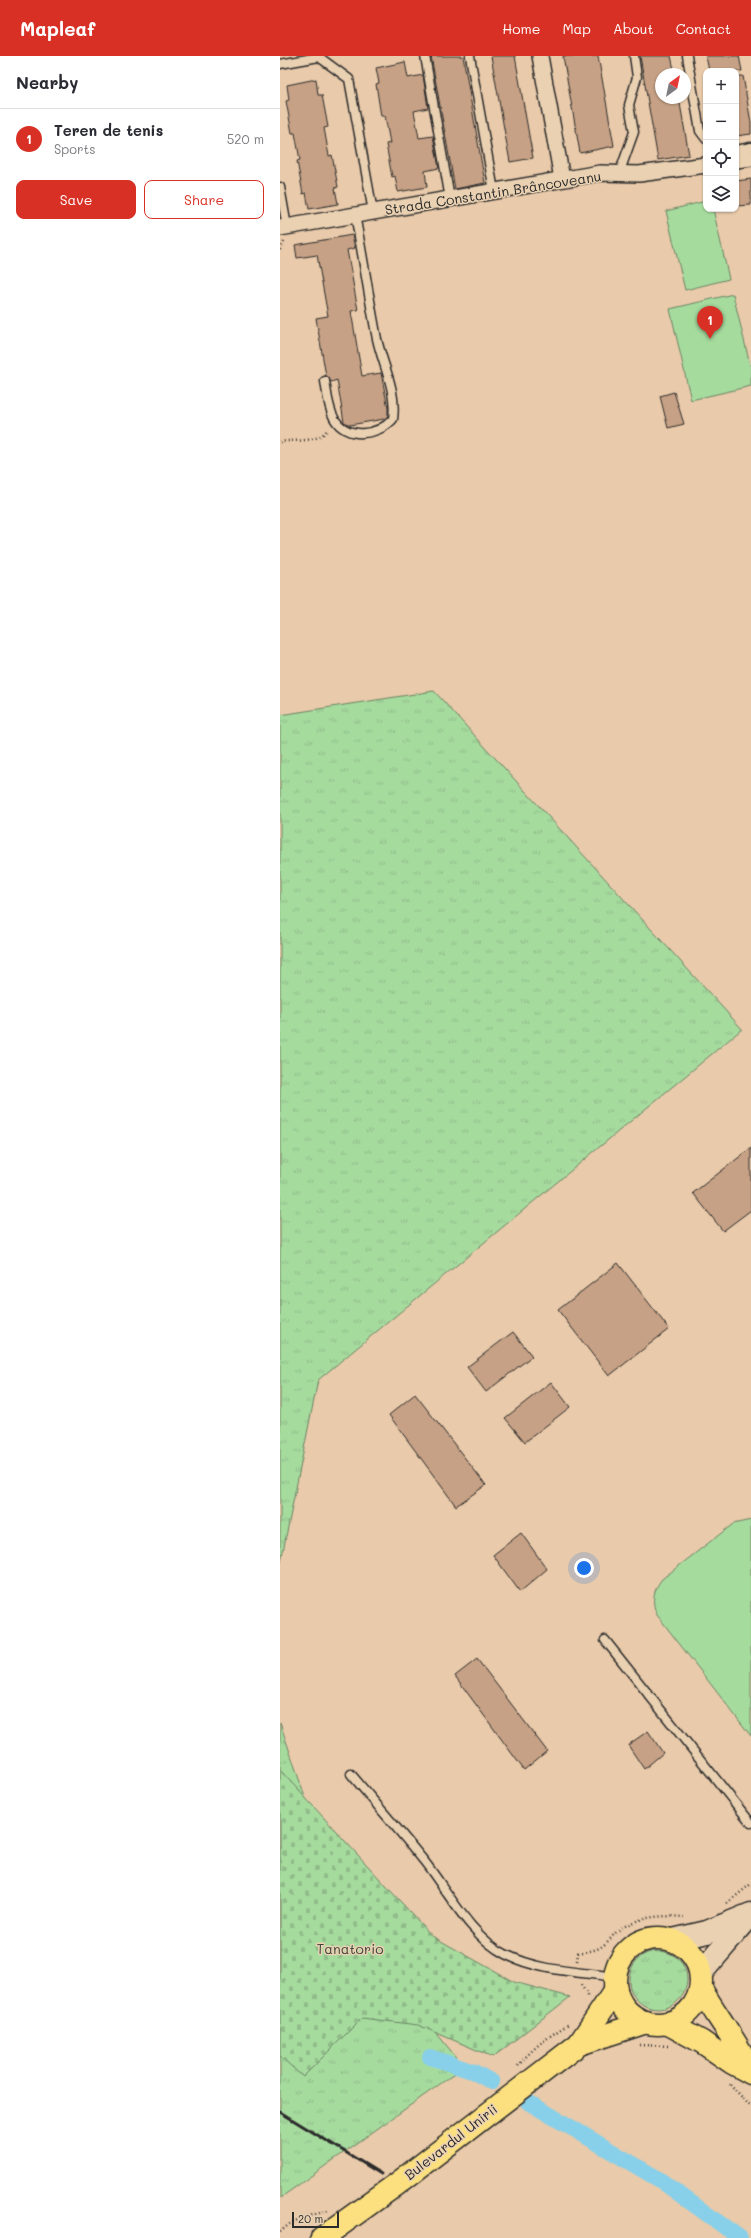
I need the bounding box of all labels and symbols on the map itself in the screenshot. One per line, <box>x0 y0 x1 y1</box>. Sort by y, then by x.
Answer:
north arrow <box>655 68 691 104</box>
street label: Strada Constantin Brâncoveanu <box>383 166 603 219</box>
pin: 1 <box>697 306 723 339</box>
your location <box>574 1558 594 1578</box>
park label: Tanatorio <box>316 1939 384 1958</box>
street label: Bulevardul Unirii <box>400 2099 501 2184</box>
scale bar <box>292 2210 339 2229</box>

